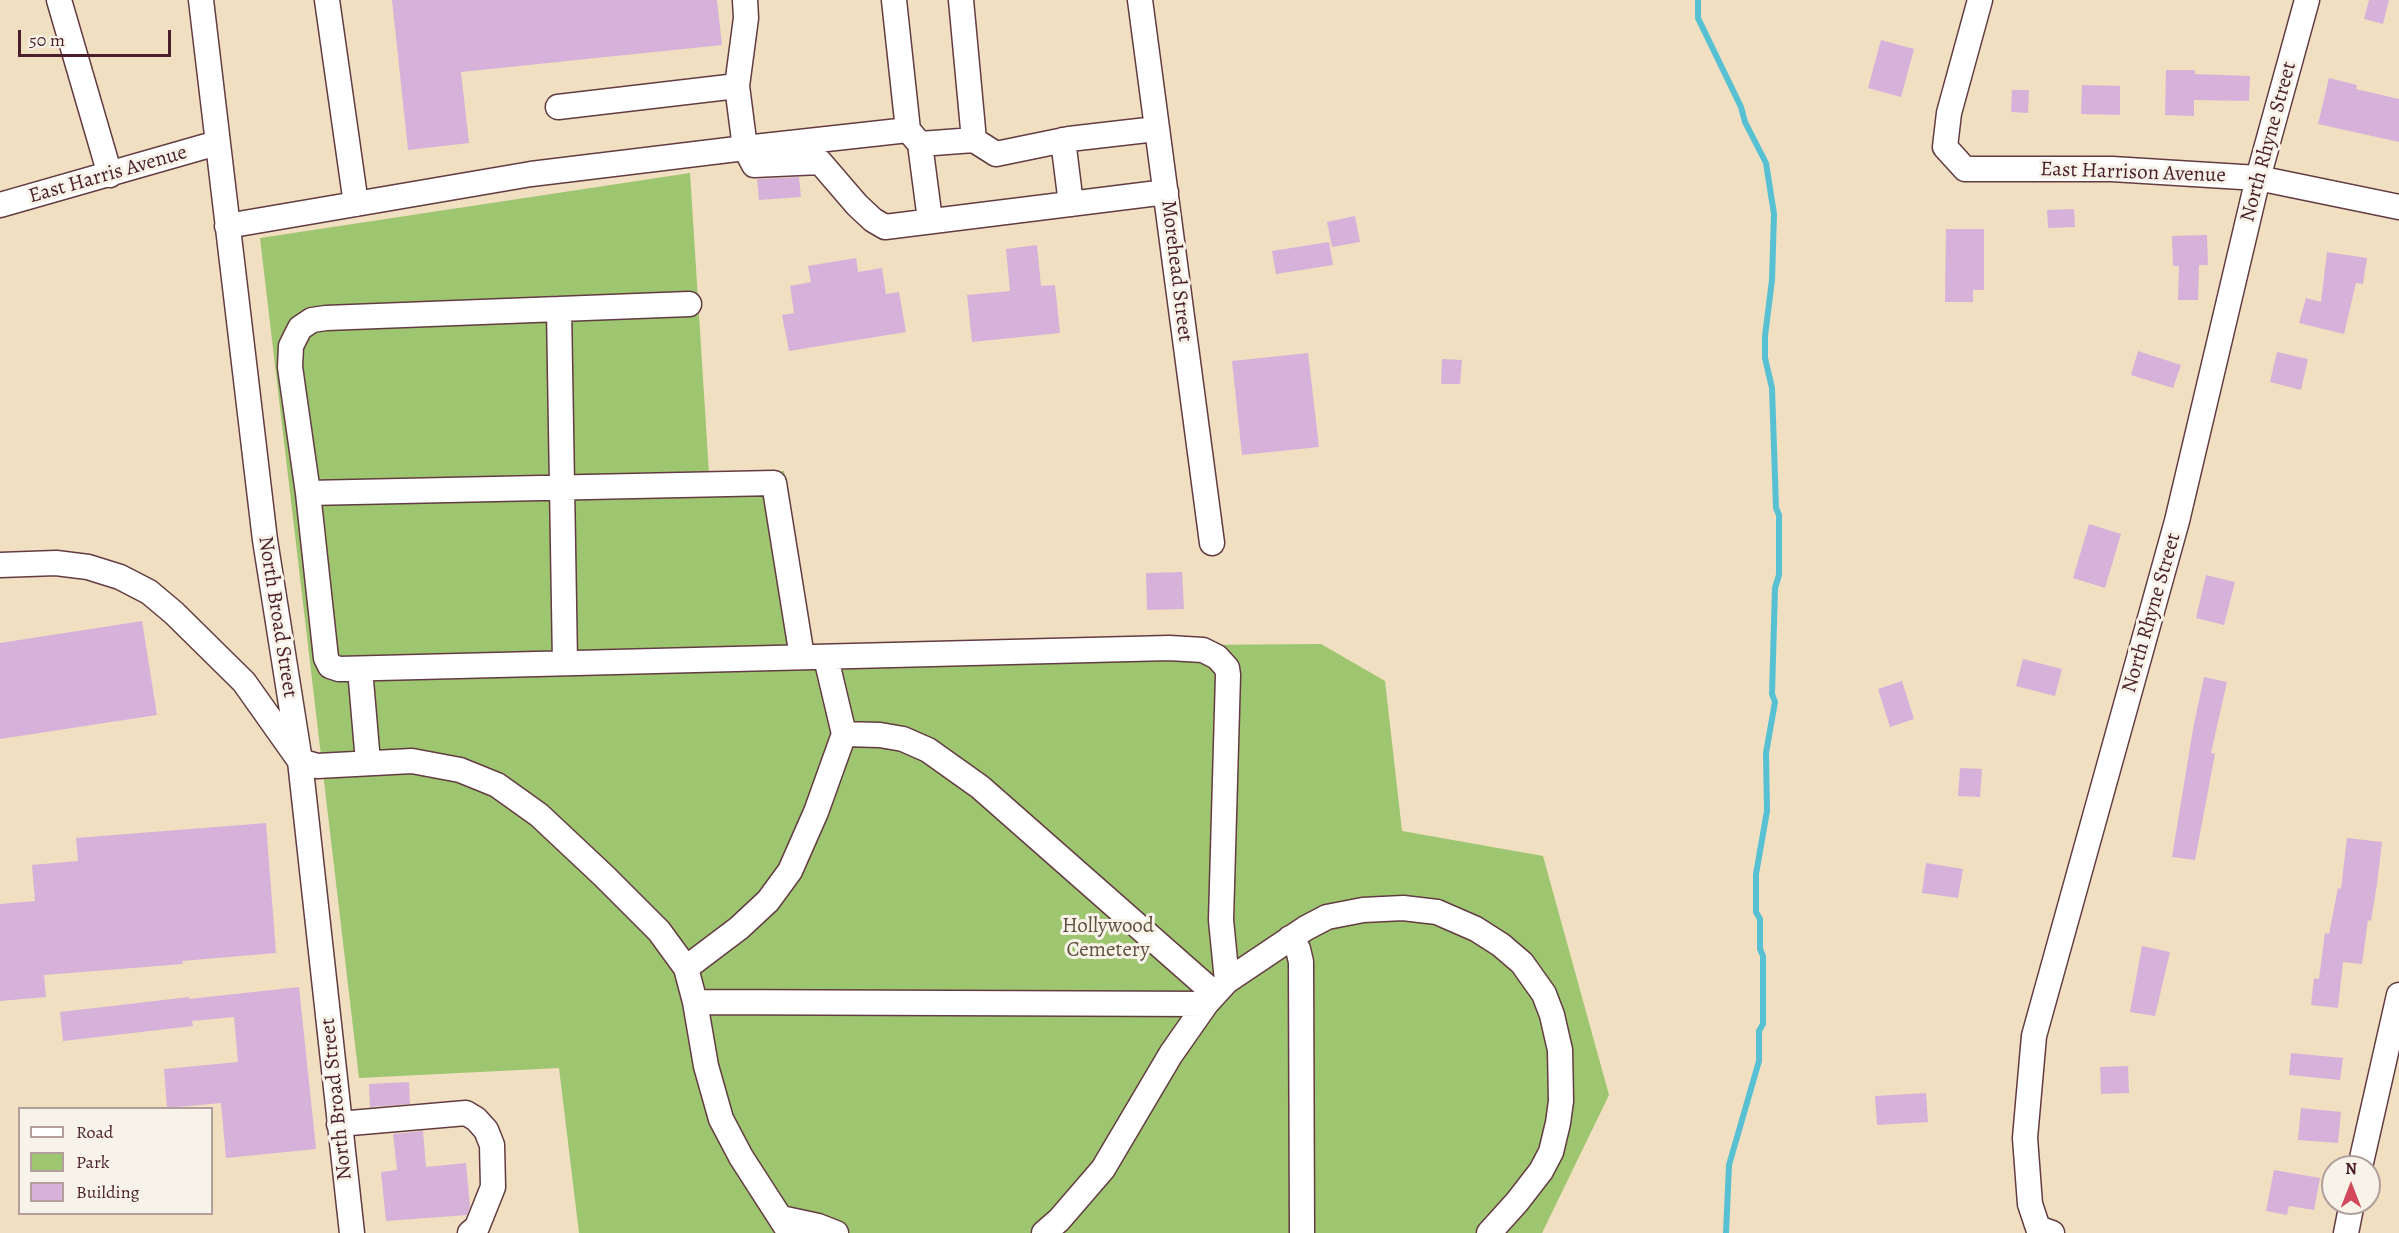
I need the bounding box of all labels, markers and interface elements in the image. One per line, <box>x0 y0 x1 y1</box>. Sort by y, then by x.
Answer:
scale bar <box>21 18 174 56</box>
text: 50 m <box>29 28 65 52</box>
street label: North Rhyne Street <box>2235 59 2303 225</box>
street label: East Harris Avenue <box>26 140 190 210</box>
street label: East Harrison Avenue <box>2040 157 2226 189</box>
street label: Morehead Street <box>1155 199 1197 343</box>
street label: North Rhyne Street <box>2117 530 2187 696</box>
street label: North Broad Street <box>252 535 302 699</box>
park label: Hollywood Cemetery <box>1062 914 1154 964</box>
street label: North Broad Street <box>316 1017 358 1181</box>
legend <box>18 1107 213 1215</box>
text: Road <box>76 1120 113 1144</box>
text: Park <box>76 1150 110 1174</box>
north arrow <box>2321 1155 2381 1215</box>
text: N <box>2345 1158 2357 1180</box>
text: Building <box>76 1180 140 1204</box>

